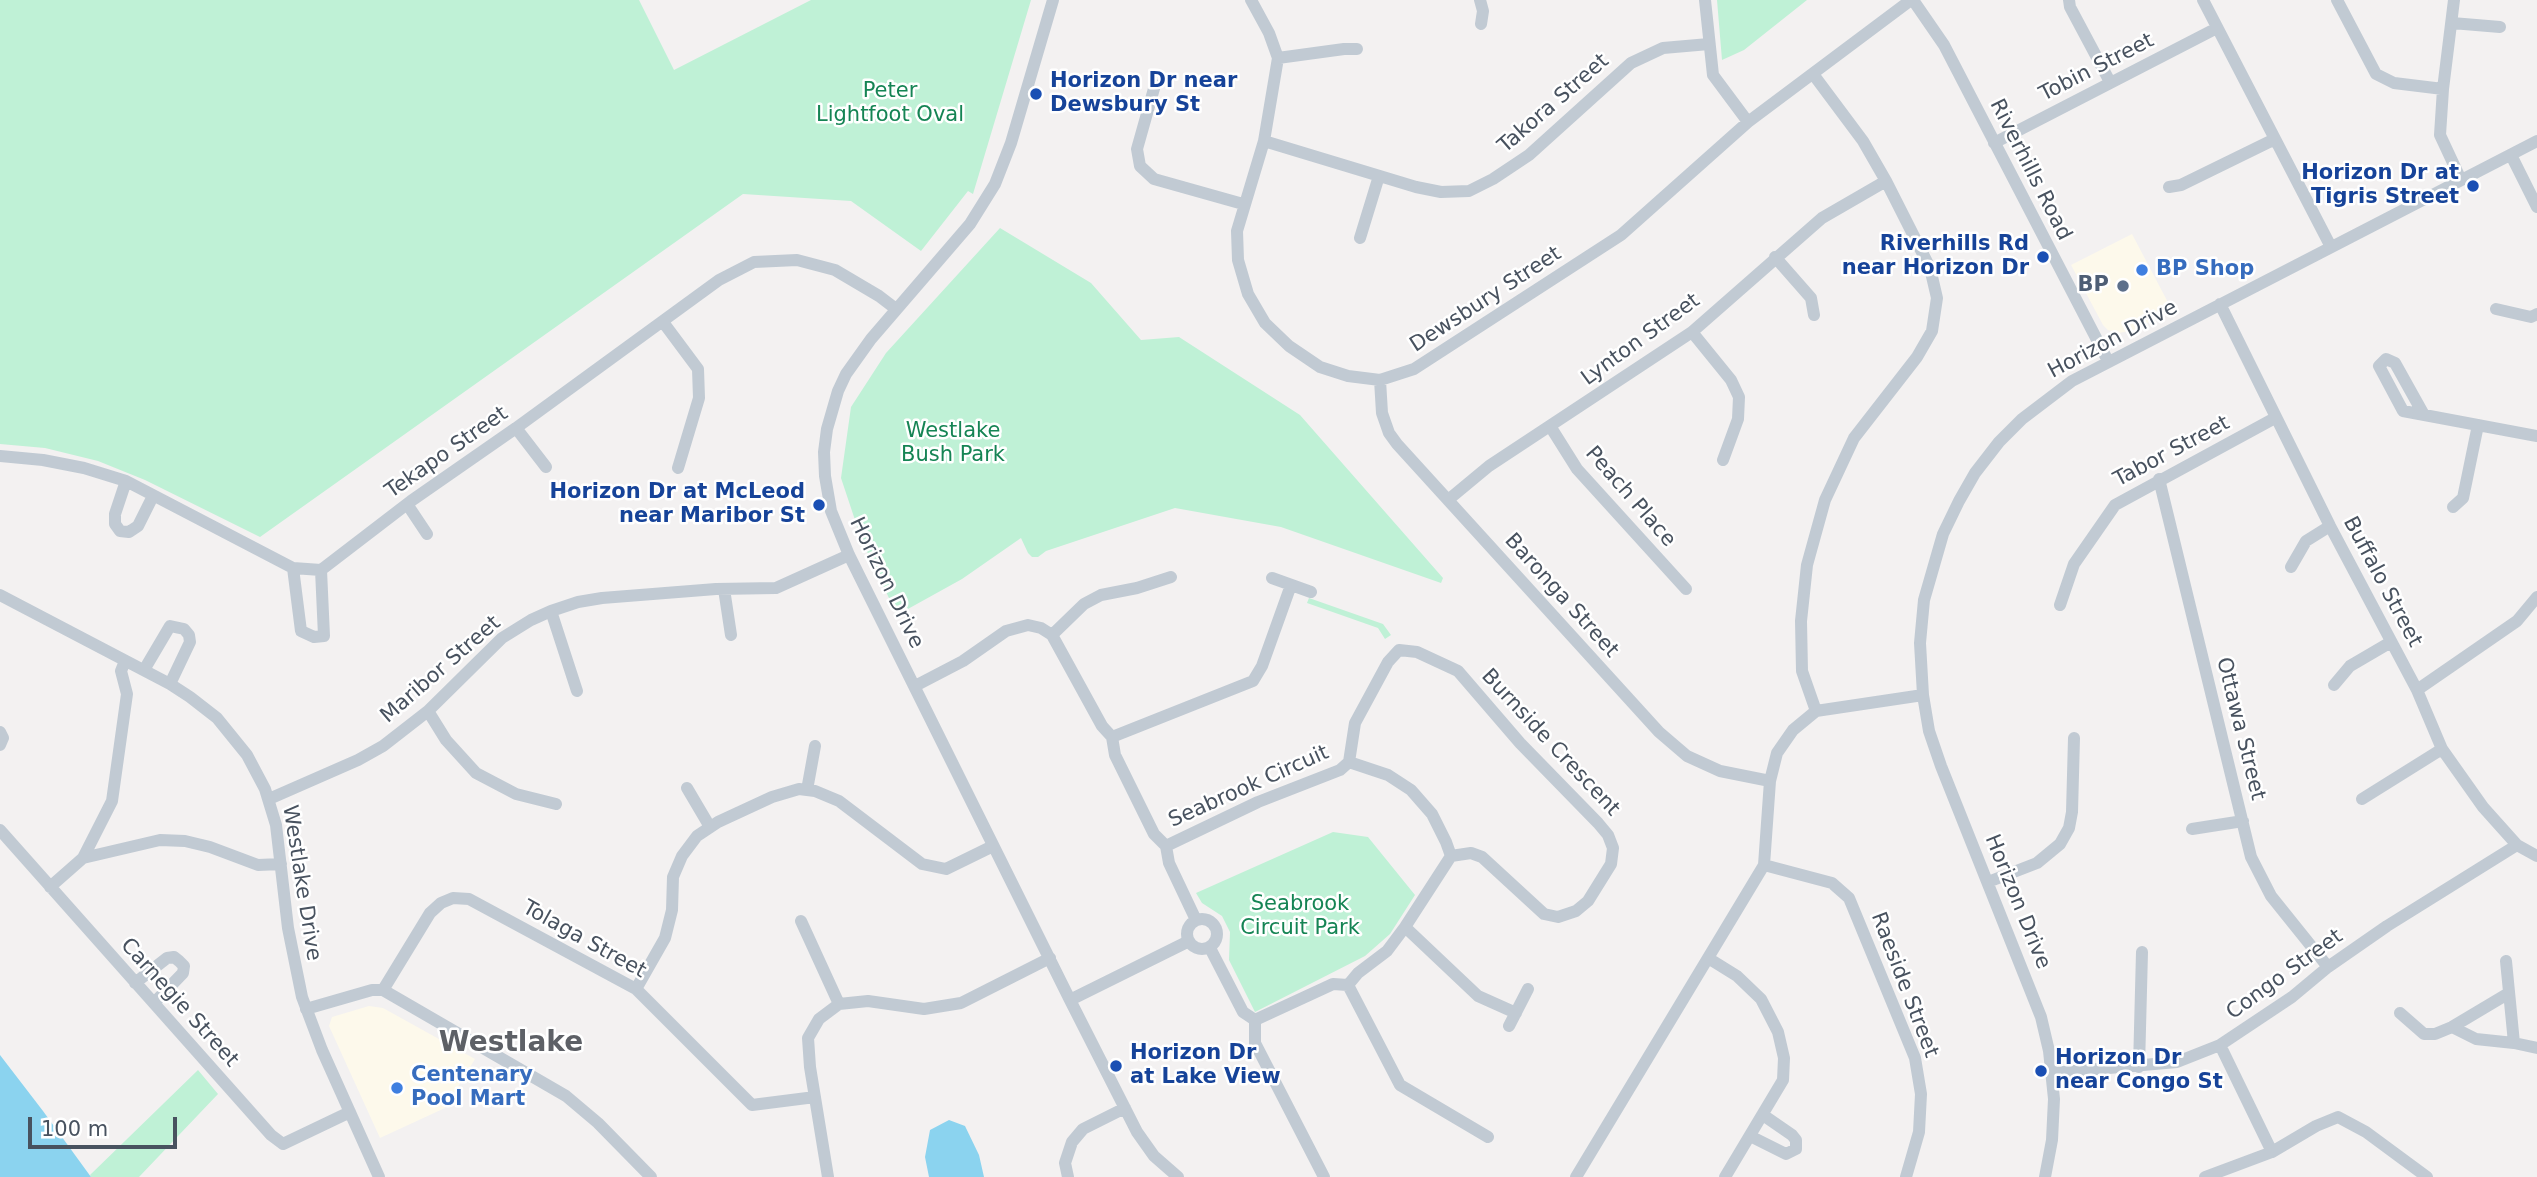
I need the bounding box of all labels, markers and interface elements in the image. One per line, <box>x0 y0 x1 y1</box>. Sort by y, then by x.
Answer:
street label: Tobin Street <box>2036 28 2158 108</box>
street label: Takora Street <box>1493 49 1615 159</box>
place label: Horizon Dr near Dewsbury St <box>1050 69 1237 119</box>
park label: Peter Lightfoot Oval <box>816 79 964 129</box>
marker: Horizon Dr near Dewsbury St <box>1028 86 1044 102</box>
street label: Riverhills Road <box>1984 95 2076 245</box>
place label: Horizon Dr at Tigris Street <box>2301 161 2459 211</box>
marker: Horizon Dr at Tigris Street <box>2465 178 2481 194</box>
place label: Riverhills Rd near Horizon Dr <box>1842 232 2029 282</box>
street label: Dewsbury Street <box>1406 242 1566 358</box>
marker: Riverhills Rd near Horizon Dr <box>2035 249 2051 265</box>
place label: BP Shop <box>2156 257 2254 283</box>
marker: BP Shop <box>2134 262 2150 278</box>
place label: BP <box>2078 273 2109 299</box>
marker: BP <box>2115 278 2131 294</box>
street label: Lynton Street <box>1577 289 1705 391</box>
street label: Horizon Drive <box>2044 295 2182 385</box>
street label: Tekapo Street <box>381 402 513 504</box>
street label: Tabor Street <box>2110 411 2234 493</box>
park label: Westlake Bush Park <box>901 419 1005 469</box>
street label: Peach Place <box>1579 442 1681 552</box>
place label: Horizon Dr at McLeod near Maribor St <box>549 480 805 530</box>
marker: Horizon Dr at McLeod near Maribor St <box>811 497 827 513</box>
street label: Buffalo Street <box>2337 512 2427 652</box>
street label: Horizon Drive <box>843 513 929 653</box>
street label: Baronga Street <box>1499 529 1623 663</box>
street label: Maribor Street <box>376 611 506 729</box>
street label: Ottawa Street <box>2210 655 2270 803</box>
street label: Burnside Crescent <box>1475 664 1625 822</box>
street label: Seabrook Circuit <box>1165 740 1333 834</box>
street label: Westlake Drive <box>276 803 326 963</box>
street label: Horizon Drive <box>1979 831 2055 973</box>
park label: Seabrook Circuit Park <box>1240 892 1360 942</box>
street label: Tolaga Street <box>518 896 650 984</box>
street label: Raeside Street <box>1865 909 1943 1061</box>
street label: Congo Street <box>2222 924 2348 1026</box>
street label: Carnegie Street <box>115 933 243 1073</box>
district label: Westlake <box>439 1027 583 1061</box>
place label: Horizon Dr at Lake View <box>1130 1041 1281 1091</box>
place label: Horizon Dr near Congo St <box>2055 1046 2223 1096</box>
marker: Horizon Dr at Lake View <box>1108 1058 1124 1074</box>
place label: Centenary Pool Mart <box>411 1063 533 1113</box>
marker: Horizon Dr near Congo St <box>2033 1063 2049 1079</box>
marker: Centenary Pool Mart <box>389 1080 405 1096</box>
scale bar <box>32 1104 180 1148</box>
text: 100 m <box>41 1117 108 1141</box>

